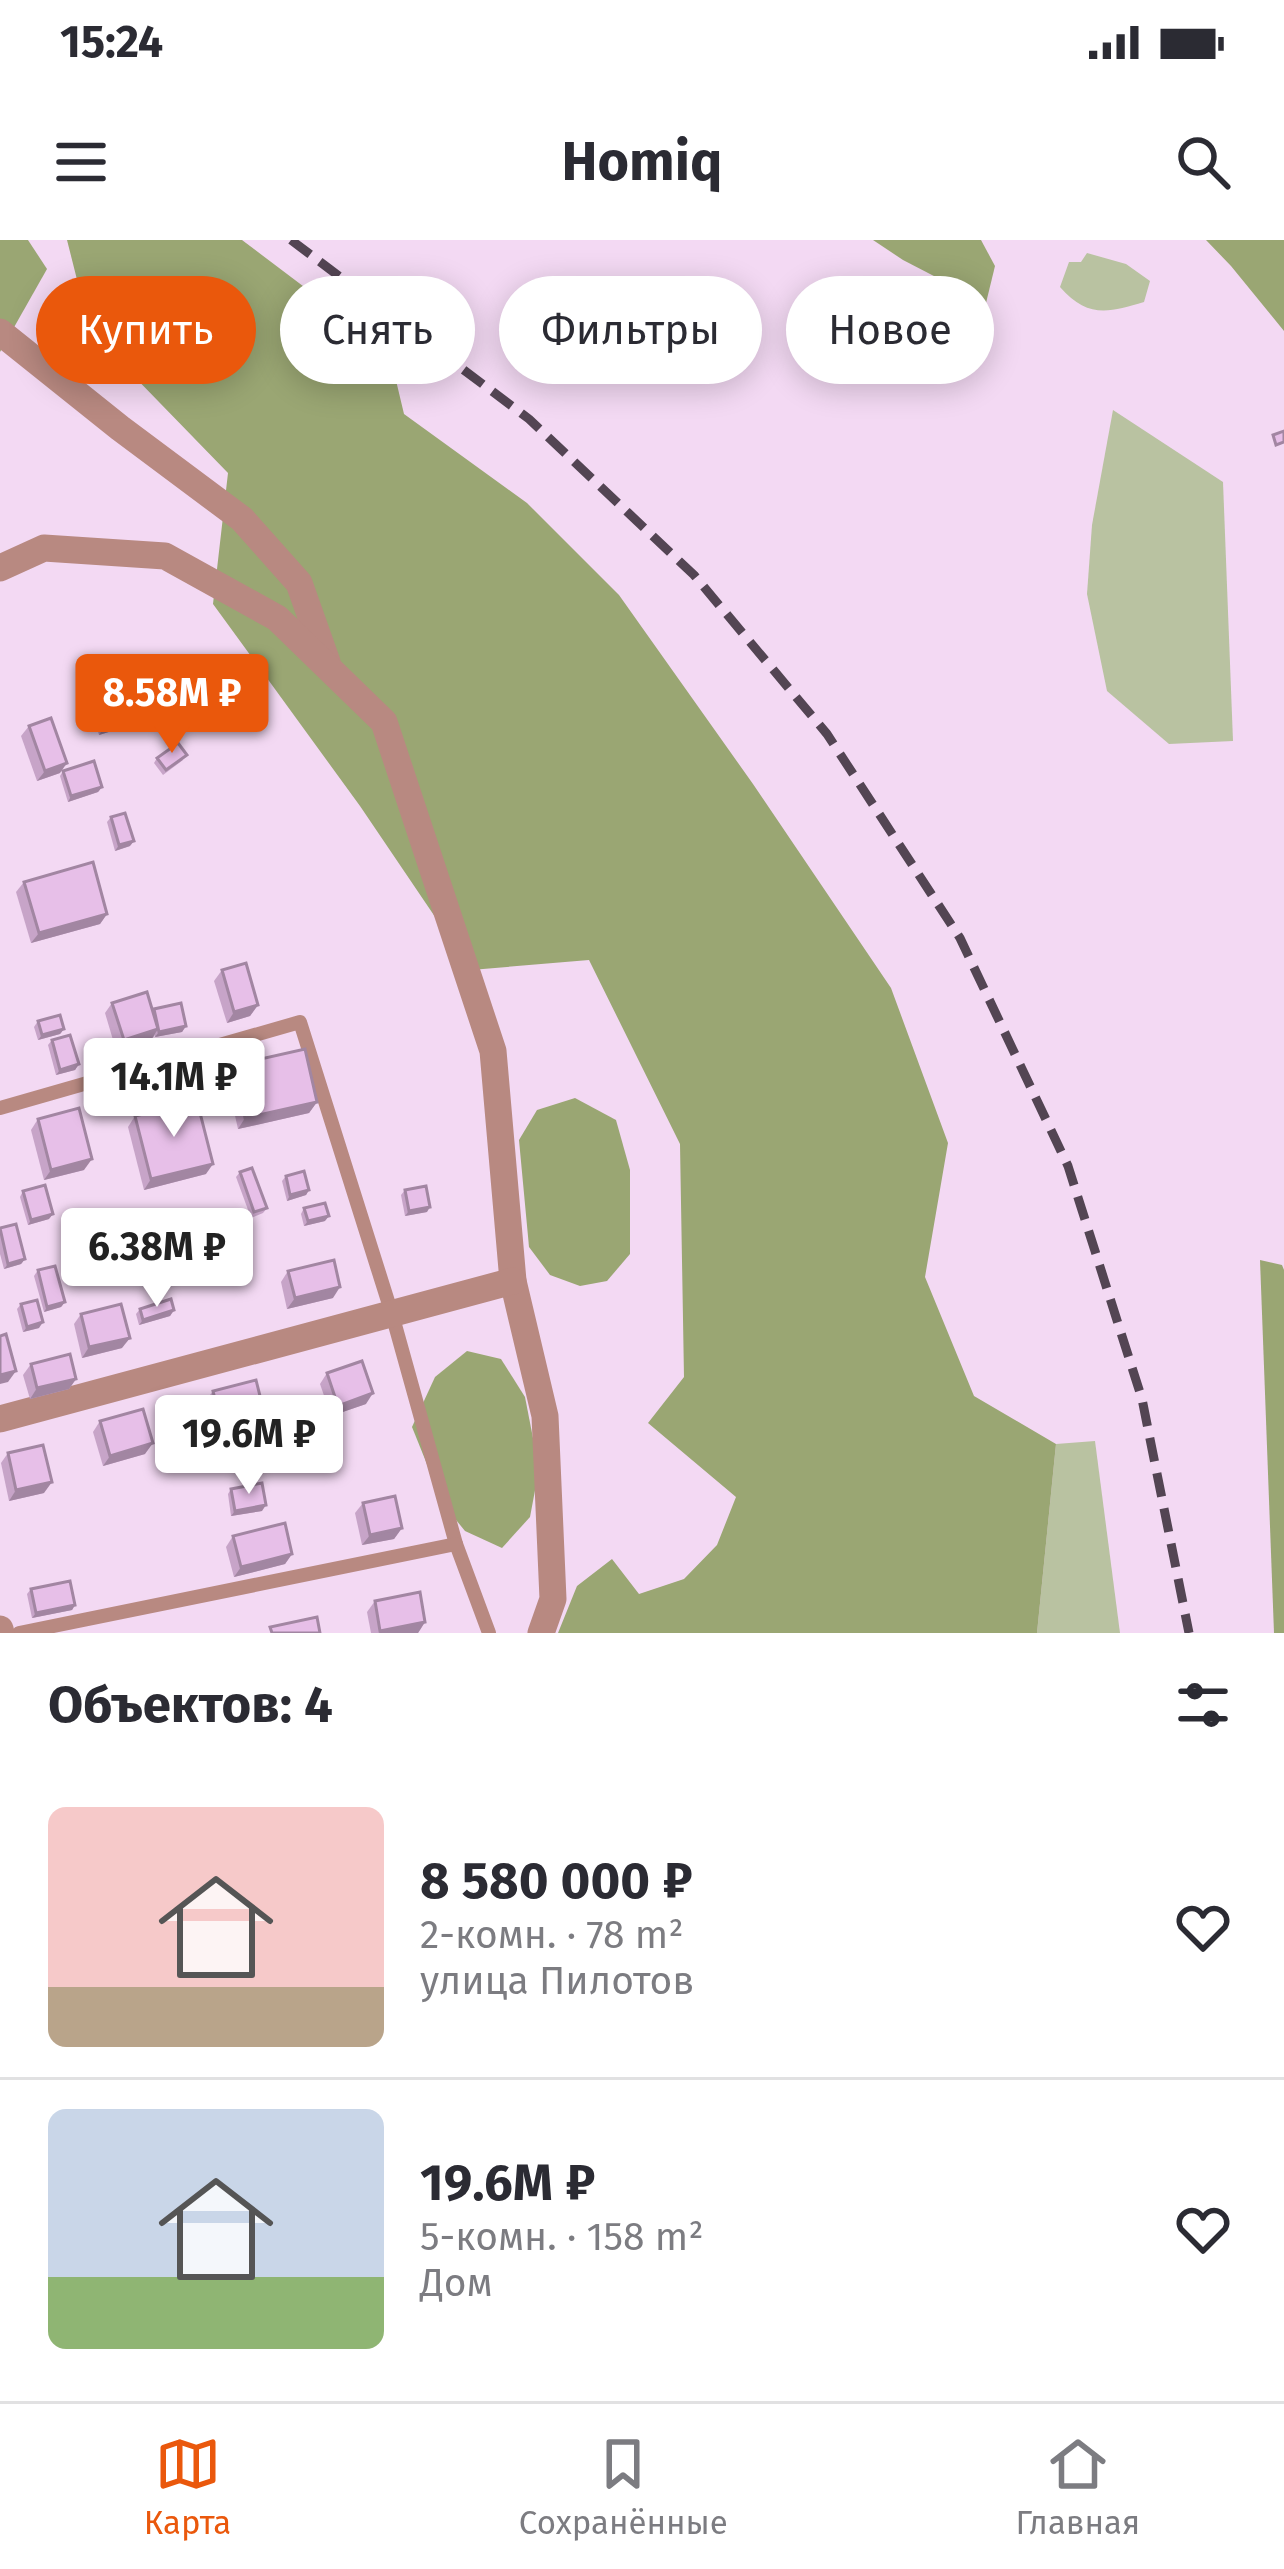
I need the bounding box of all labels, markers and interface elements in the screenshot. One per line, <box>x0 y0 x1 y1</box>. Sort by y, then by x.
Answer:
text: 15:24 <box>60 15 163 69</box>
icon: menu <box>48 129 114 195</box>
icon: search <box>1170 129 1236 195</box>
text: Homiq <box>562 130 722 194</box>
chip: Купить <box>36 276 256 384</box>
chip: Снять <box>280 276 475 384</box>
chip: Фильтры <box>499 276 762 384</box>
chip: Новое <box>786 276 994 384</box>
pin: 8.58M ₽ <box>61 654 283 756</box>
text: 8.58M ₽ <box>102 670 242 716</box>
pin: 14.1M ₽ <box>63 1038 285 1140</box>
text: 14.1M ₽ <box>111 1054 237 1100</box>
pin: 6.38M ₽ <box>46 1208 268 1310</box>
text: 6.38M ₽ <box>88 1224 226 1270</box>
pin: 19.6M ₽ <box>138 1395 360 1497</box>
text: 19.6M ₽ <box>182 1411 316 1457</box>
icon: filters <box>1170 1672 1236 1738</box>
text: Объектов: 4 <box>48 1674 333 1736</box>
text: 8 580 000 ₽ <box>420 1850 693 1912</box>
icon: home <box>144 1855 288 1999</box>
icon: heart <box>1170 1894 1236 1960</box>
text: 2-комн. · 78 m² <box>420 1912 684 1958</box>
text: улица Пилотов <box>420 1958 694 2004</box>
text: 19.6M ₽ <box>420 2152 595 2214</box>
icon: home <box>144 2157 288 2301</box>
icon: heart <box>1170 2196 1236 2262</box>
text: 5-комн. · 158 m² <box>420 2214 704 2260</box>
text: Дом <box>420 2260 493 2306</box>
tab: Карта <box>144 2431 231 2543</box>
tab: Сохранённые <box>519 2431 728 2543</box>
tab: Главная <box>1015 2431 1140 2543</box>

